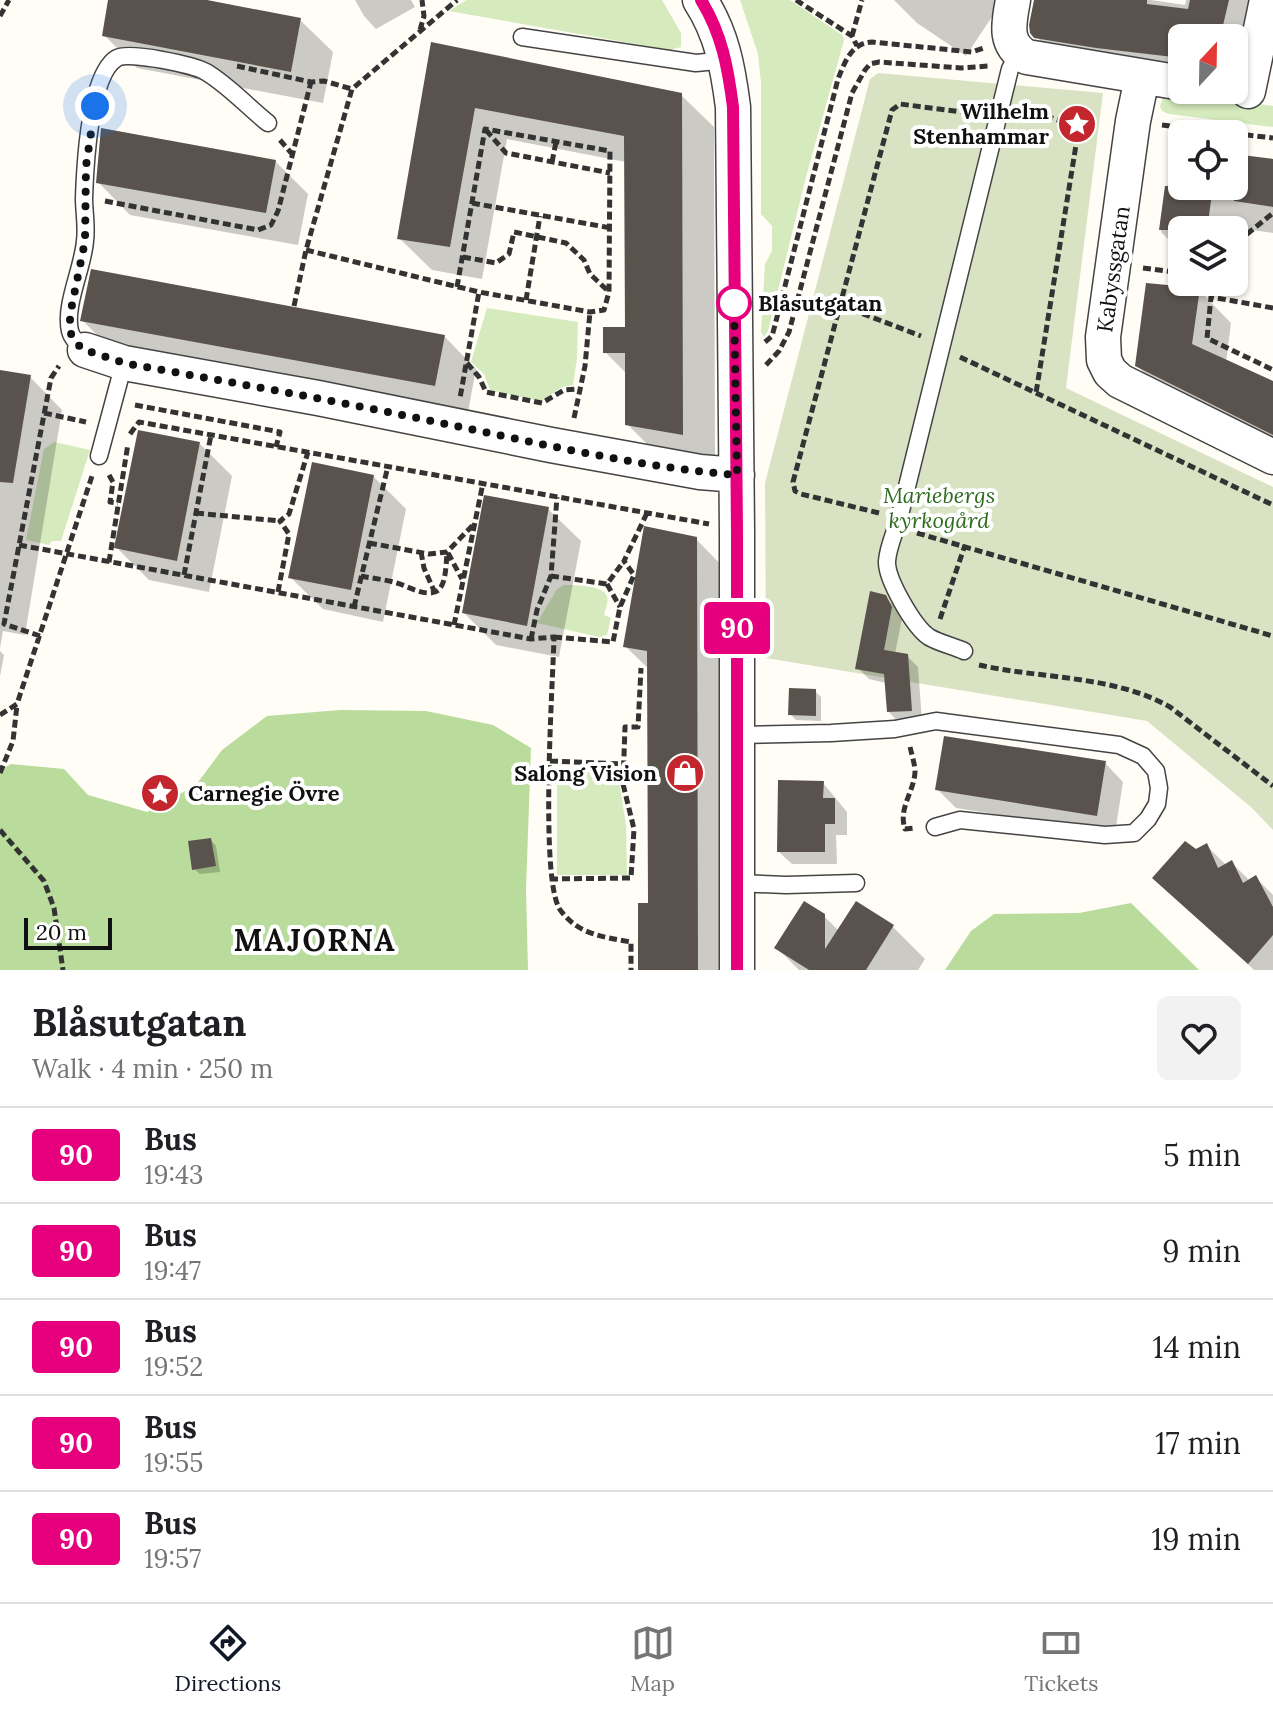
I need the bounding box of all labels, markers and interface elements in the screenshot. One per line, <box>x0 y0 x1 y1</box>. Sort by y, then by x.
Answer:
north arrow <box>1168 24 1248 104</box>
map controls <box>1168 24 1248 296</box>
your location <box>75 86 115 126</box>
place label: Wilhelm Stenhammar <box>913 97 1049 150</box>
place icon: Wilhelm Stenhammar <box>1056 103 1098 145</box>
button: locate <box>1168 120 1248 200</box>
street label: Kabyssgatan <box>1090 204 1136 334</box>
button: layers <box>1168 216 1248 296</box>
marker: Blåsutgatan <box>717 286 751 320</box>
place label: Blåsutgatan <box>758 289 882 317</box>
park label: Mariebergs kyrkogård <box>883 481 995 534</box>
line badge: 90 <box>701 602 773 654</box>
text: 90 <box>720 610 754 646</box>
shop icon: Salong Vision <box>664 752 706 794</box>
place label: Salong Vision <box>514 759 657 787</box>
place icon: Carnegie Övre <box>139 772 181 814</box>
place label: Carnegie Övre <box>188 779 340 807</box>
scale bar <box>24 914 112 950</box>
text: 20 m <box>36 918 87 946</box>
district label: MAJORNA <box>233 921 397 959</box>
button: heart <box>1157 996 1241 1080</box>
text: Blåsutgatan <box>32 998 247 1046</box>
text: Walk · 4 min · 250 m <box>32 1052 273 1085</box>
text: Bus <box>144 1120 197 1158</box>
text: 5 min <box>1163 1136 1241 1174</box>
text: 90 <box>59 1137 93 1173</box>
text: 19:43 <box>144 1158 204 1191</box>
text: Bus <box>144 1216 197 1254</box>
text: 9 min <box>1162 1232 1241 1270</box>
text: 90 <box>59 1233 93 1269</box>
text: 19:47 <box>144 1254 201 1287</box>
text: Bus <box>144 1312 197 1350</box>
text: 14 min <box>1152 1328 1241 1366</box>
text: 90 <box>59 1329 93 1365</box>
text: 19:52 <box>144 1350 203 1383</box>
text: Bus <box>144 1408 197 1446</box>
text: 17 min <box>1155 1424 1241 1462</box>
text: 90 <box>59 1425 93 1461</box>
text: 19:55 <box>144 1446 203 1479</box>
text: Bus <box>144 1504 197 1542</box>
text: 19 min <box>1151 1520 1241 1558</box>
text: 90 <box>59 1521 93 1557</box>
text: 19:57 <box>144 1542 201 1575</box>
tab: Directions <box>175 1621 281 1697</box>
tab: Map <box>630 1621 675 1697</box>
tab: Tickets <box>1024 1621 1098 1697</box>

